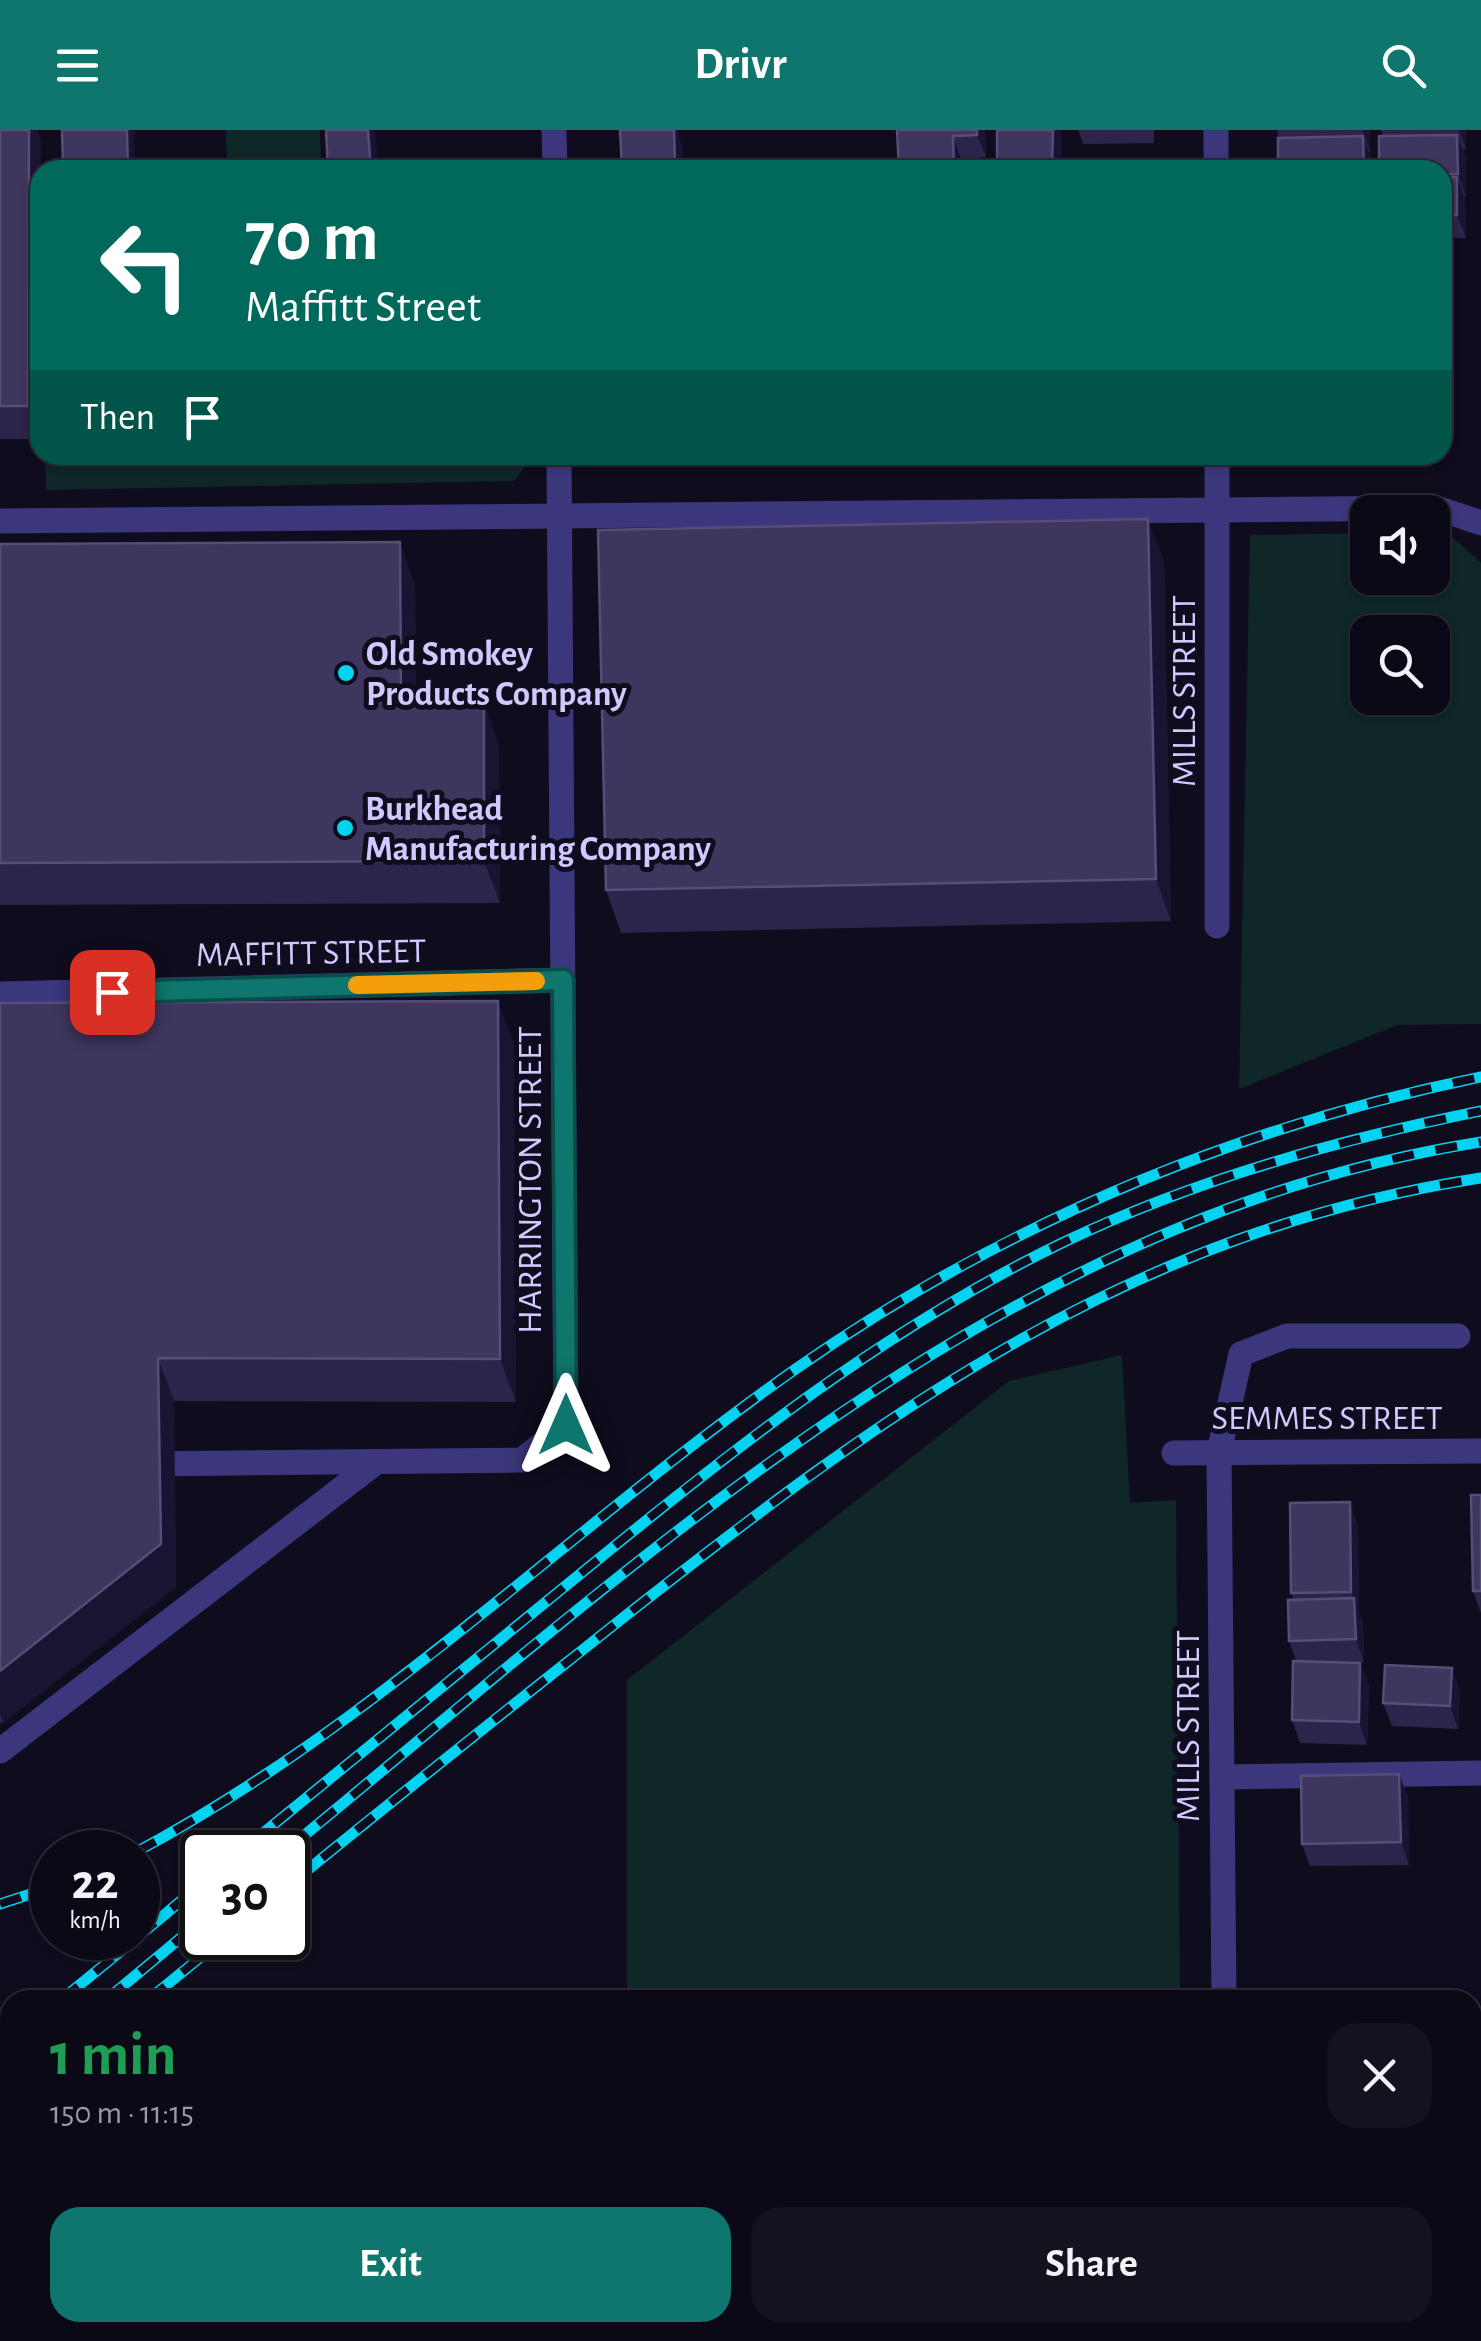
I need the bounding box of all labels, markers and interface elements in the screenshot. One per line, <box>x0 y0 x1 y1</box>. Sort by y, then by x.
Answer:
icon: menu <box>50 38 105 93</box>
icon: search <box>1376 38 1431 93</box>
text: Drivr <box>694 42 787 87</box>
icon: left <box>80 200 210 330</box>
text: 70 m <box>245 203 379 273</box>
text: Maffitt Street <box>245 285 481 330</box>
icon: arrive <box>175 390 230 445</box>
text: Then <box>80 399 155 437</box>
map controls <box>1350 495 1450 715</box>
button: sound <box>1350 495 1450 595</box>
street label: MILLS STREET <box>1167 595 1202 787</box>
button: search <box>1350 615 1450 715</box>
place label: Old Smokey Products Company <box>366 637 627 712</box>
marker: Old Smokey Products Company <box>335 662 357 684</box>
place label: Burkhead Manufacturing Company <box>365 792 711 867</box>
marker: Burkhead Manufacturing Company <box>334 817 356 839</box>
street label: MAFFITT STREET <box>195 934 427 973</box>
pin <box>70 950 155 1035</box>
icon: arrive <box>85 965 140 1020</box>
street label: HARRINGTON STREET <box>513 1026 548 1334</box>
position arrow <box>514 1373 618 1477</box>
street label: SEMMES STREET <box>1211 1401 1443 1436</box>
street label: MILLS STREET <box>1171 1630 1206 1822</box>
speed limit sign: 30 <box>180 1830 310 1960</box>
text: 22 <box>71 1858 119 1908</box>
text: km/h <box>69 1908 121 1933</box>
button: close <box>1327 2023 1432 2128</box>
text: 1 min <box>50 2026 176 2086</box>
text: 150 m · 11:15 <box>50 2097 194 2129</box>
button: Exit <box>50 2207 731 2322</box>
button: Share <box>751 2207 1432 2322</box>

